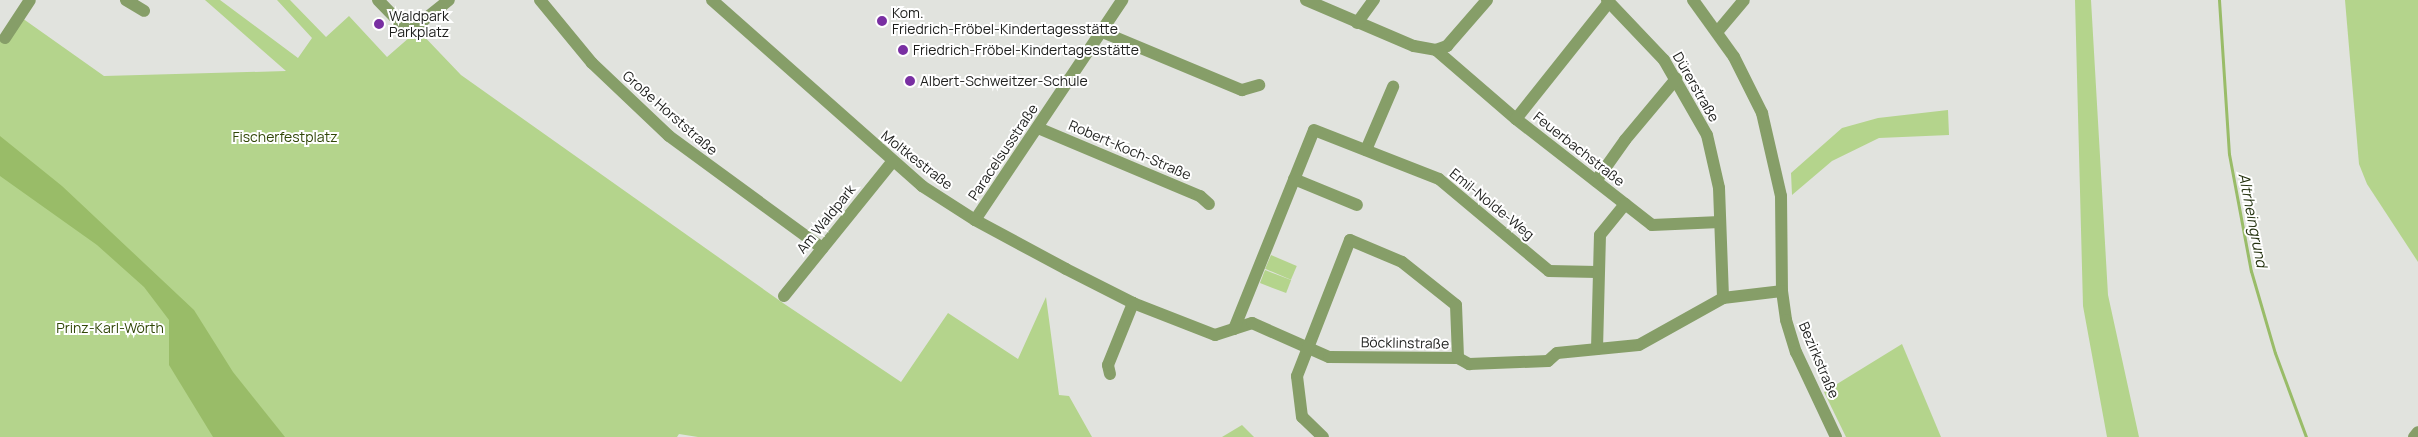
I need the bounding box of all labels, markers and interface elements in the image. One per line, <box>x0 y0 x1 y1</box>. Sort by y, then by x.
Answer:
place label: Kom. Friedrich-Fröbel-Kindertagesstätte <box>892 5 1118 38</box>
place label: Waldpark Parkplatz <box>389 8 449 40</box>
marker: Kom. Friedrich-Fröbel-Kindertagesstätte <box>876 15 888 27</box>
marker: Waldpark Parkplatz <box>373 18 385 30</box>
place label: Friedrich-Fröbel-Kindertagesstätte <box>913 42 1139 58</box>
marker: Friedrich-Fröbel-Kindertagesstätte <box>897 44 909 56</box>
street label: Dürerstraße <box>1669 49 1723 125</box>
street label: Große Horststraße <box>619 67 721 159</box>
place label: Albert-Schweitzer-Schule <box>920 73 1088 89</box>
marker: Albert-Schweitzer-Schule <box>904 75 916 87</box>
street label: Paracelsusstraße <box>965 101 1041 203</box>
street label: Feuerbachstraße <box>1530 108 1628 190</box>
street label: Robert-Koch-Straße <box>1066 117 1194 183</box>
street label: Moltkestraße <box>878 127 956 193</box>
park label: Fischerfestplatz <box>232 129 338 145</box>
street label: Emil-Nolde-Weg <box>1446 165 1538 243</box>
water label: Altrheingrund <box>2235 171 2271 269</box>
street label: Am Waldpark <box>793 181 859 257</box>
street label: Bezirkstraße <box>1795 319 1843 401</box>
park label: Prinz-Karl-Wörth <box>56 320 164 336</box>
street label: Böcklinstraße <box>1361 334 1449 352</box>

